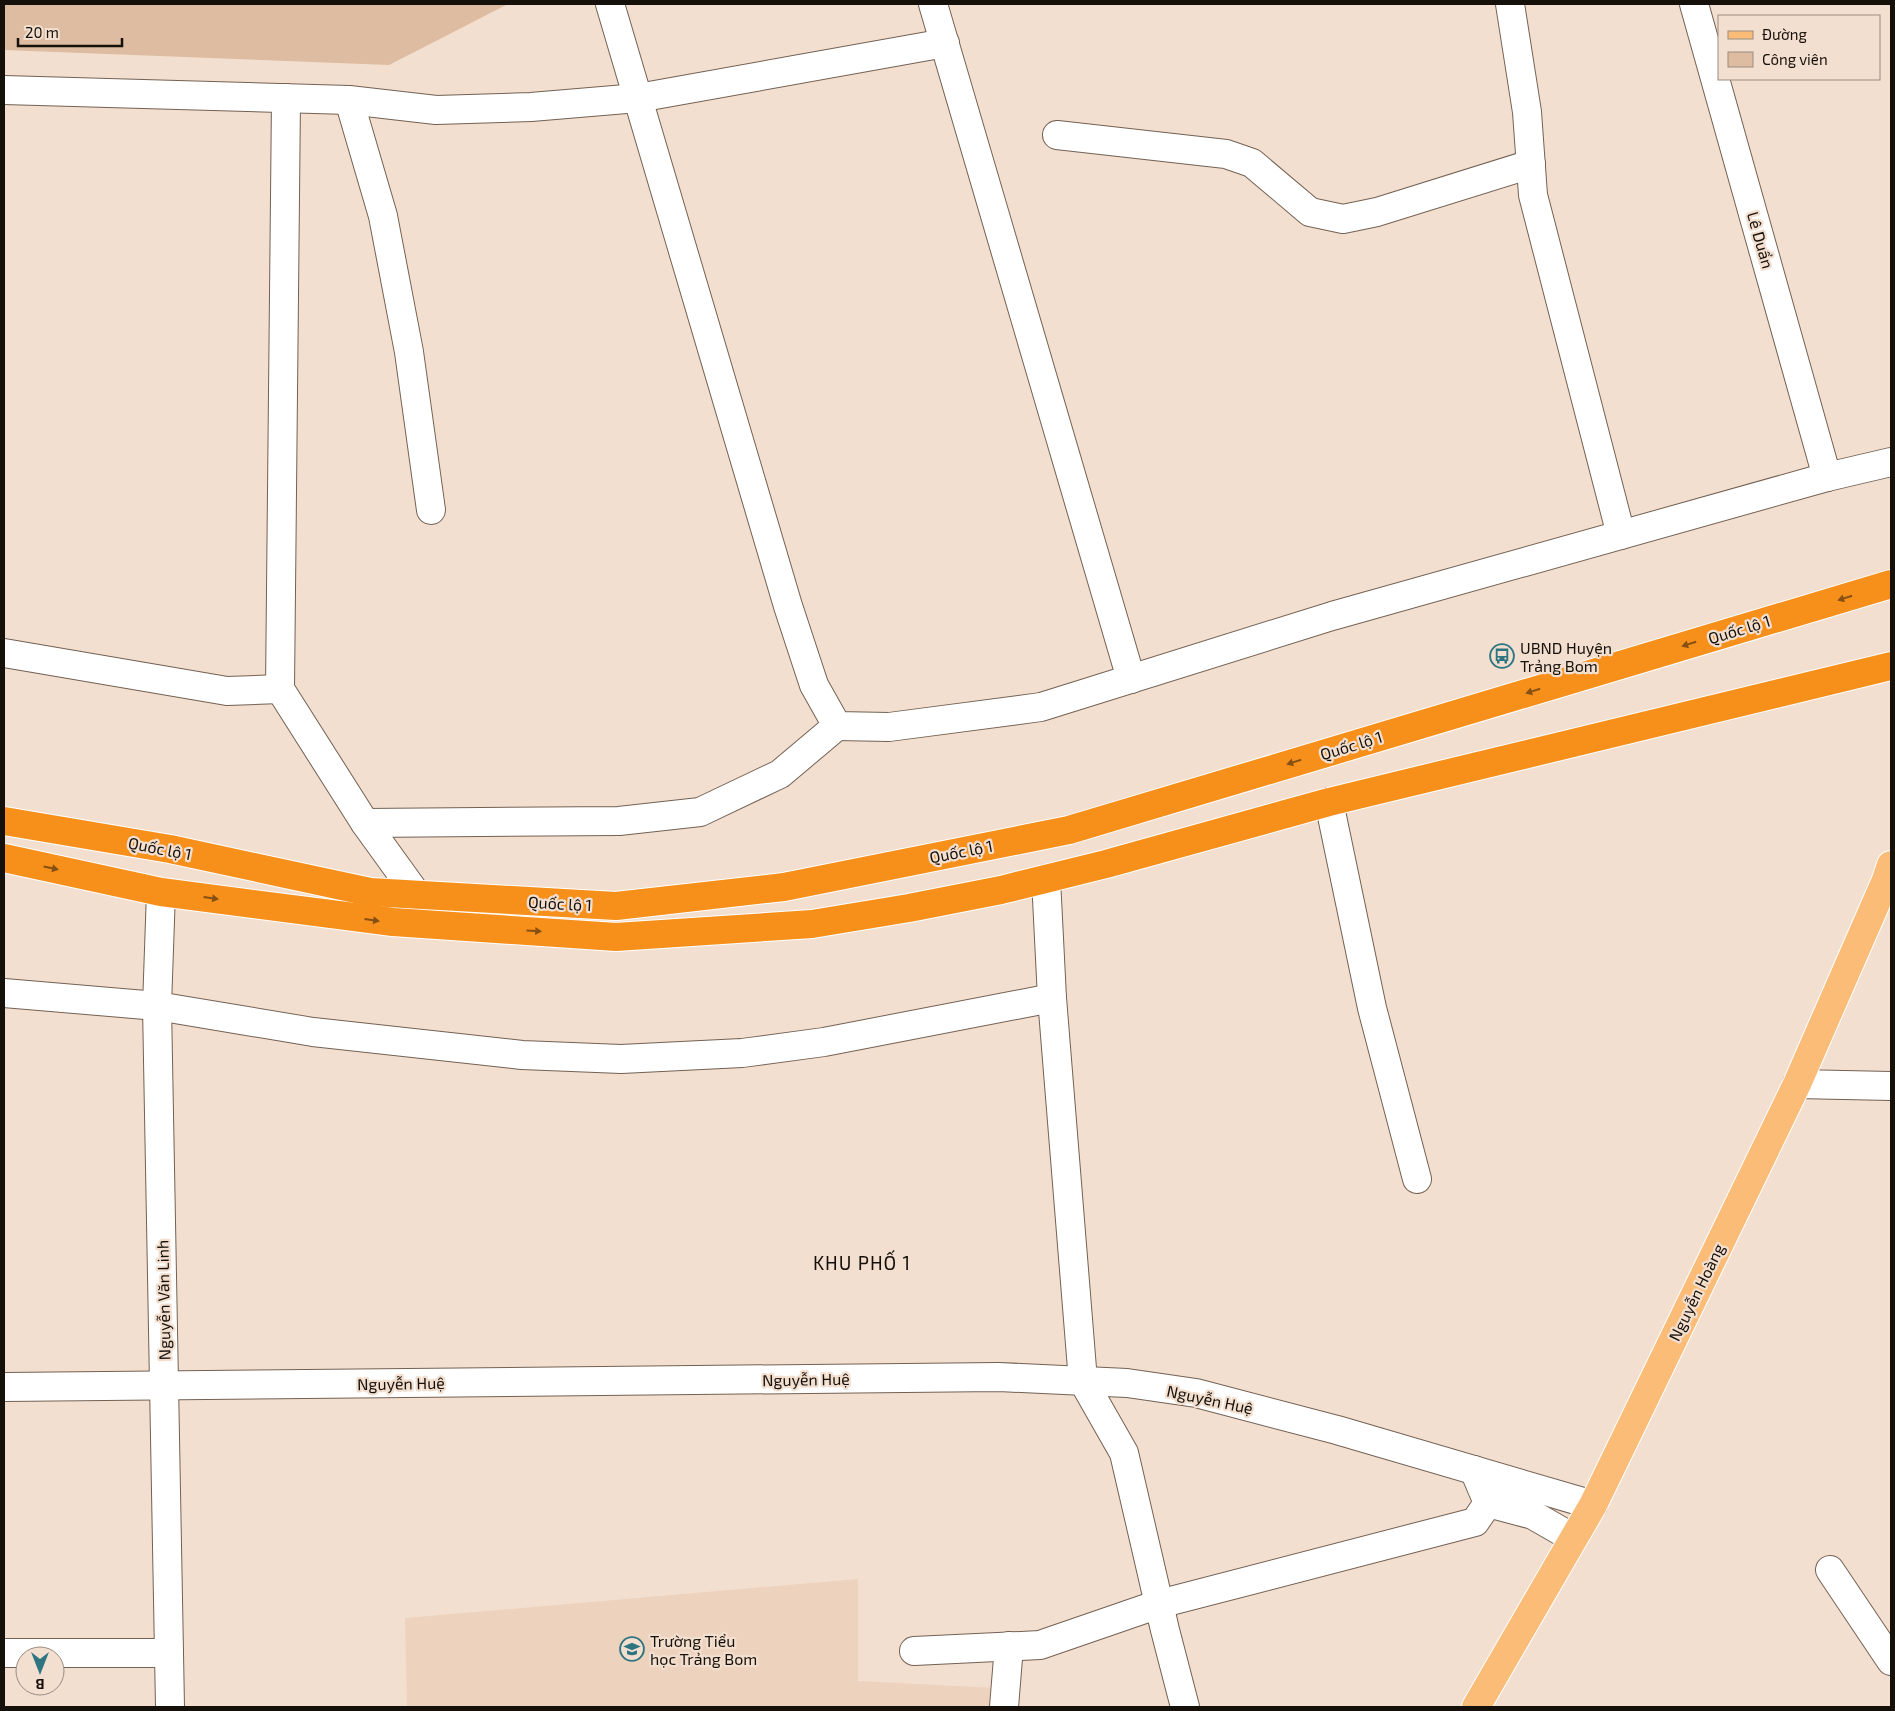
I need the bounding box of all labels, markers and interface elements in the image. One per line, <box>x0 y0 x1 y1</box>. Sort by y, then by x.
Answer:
scale bar <box>18 15 121 47</box>
legend <box>1718 15 1880 80</box>
text: 20 m <box>25 23 59 41</box>
text: Đường <box>1762 25 1807 43</box>
text: Công viên <box>1762 50 1828 68</box>
street label: Lê Duẩn <box>1744 209 1778 271</box>
one-way arrow <box>1837 594 1852 602</box>
street label: Quốc lộ 1 <box>1706 611 1773 648</box>
place label: UBND Huyện Trảng Bom <box>1520 638 1612 675</box>
one-way arrow <box>1681 641 1696 649</box>
bus stop icon: UBND Huyện Trảng Bom <box>1489 643 1515 669</box>
one-way arrow <box>1526 687 1541 695</box>
street label: Quốc lộ 1 <box>1318 727 1385 764</box>
one-way arrow <box>1286 759 1301 767</box>
street label: Quốc lộ 1 <box>127 833 193 864</box>
street label: Quốc lộ 1 <box>928 836 994 867</box>
one-way arrow <box>44 864 59 872</box>
street label: Quốc lộ 1 <box>527 892 593 915</box>
one-way arrow <box>203 895 219 903</box>
one-way arrow <box>364 916 380 924</box>
one-way arrow <box>526 928 542 936</box>
street label: Nguyễn Văn Linh <box>152 1240 174 1360</box>
street label: Nguyễn Hoàng <box>1664 1240 1728 1344</box>
district label: KHU PHỐ 1 <box>813 1249 911 1274</box>
street label: Nguyễn Huệ <box>762 1369 850 1389</box>
street label: Nguyễn Huệ <box>357 1373 445 1393</box>
street label: Nguyễn Huệ <box>1165 1381 1255 1417</box>
place label: Trường Tiểu học Trảng Bom <box>650 1631 757 1668</box>
school or university icon: Trường Tiểu học Trảng Bom <box>619 1636 645 1662</box>
north arrow <box>15 1646 65 1696</box>
text: B <box>35 1676 44 1693</box>

